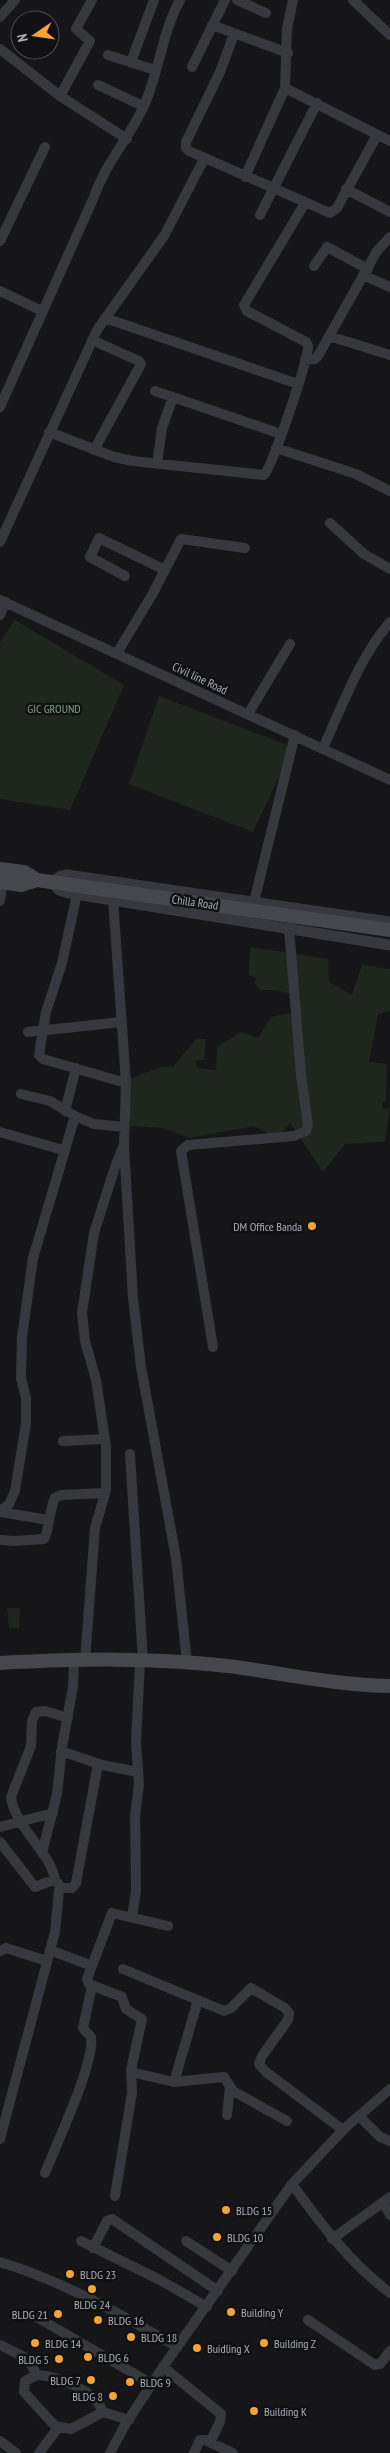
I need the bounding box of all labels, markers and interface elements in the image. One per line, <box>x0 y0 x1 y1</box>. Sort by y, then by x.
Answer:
north arrow <box>10 10 60 60</box>
text: N <box>13 32 32 44</box>
street label: Civil line Road <box>170 659 230 697</box>
park label: GIC GROUND <box>27 701 81 716</box>
street label: Chilla Road <box>171 891 219 913</box>
place label: DM Office Banda <box>233 1219 302 1234</box>
marker: DM Office Banda <box>306 1220 318 1232</box>
place label: BLDG 15 <box>236 2203 272 2218</box>
marker: BLDG 15 <box>220 2204 232 2216</box>
place label: BLDG 10 <box>227 2230 263 2245</box>
marker: BLDG 10 <box>211 2231 223 2243</box>
place label: BLDG 23 <box>80 2267 116 2282</box>
marker: BLDG 23 <box>64 2268 76 2280</box>
marker: BLDG 24 <box>86 2283 98 2295</box>
place label: BLDG 24 <box>74 2297 111 2312</box>
place label: Building Y <box>241 2305 284 2320</box>
marker: Building Y <box>225 2306 237 2318</box>
place label: BLDG 21 <box>12 2307 48 2322</box>
marker: BLDG 21 <box>52 2308 64 2320</box>
place label: BLDG 16 <box>108 2313 144 2328</box>
marker: BLDG 16 <box>92 2314 104 2326</box>
place label: BLDG 18 <box>141 2330 177 2345</box>
marker: BLDG 18 <box>125 2331 137 2343</box>
place label: BLDG 14 <box>45 2336 82 2351</box>
place label: Building Z <box>274 2336 316 2351</box>
marker: BLDG 14 <box>29 2337 41 2349</box>
marker: Building Z <box>258 2337 270 2349</box>
place label: Buidling X <box>207 2341 250 2356</box>
marker: Buidling X <box>191 2342 203 2354</box>
place label: BLDG 6 <box>98 2350 129 2365</box>
marker: BLDG 6 <box>82 2351 94 2363</box>
place label: BLDG 5 <box>18 2352 49 2367</box>
marker: BLDG 5 <box>53 2353 65 2365</box>
place label: BLDG 7 <box>50 2373 81 2388</box>
marker: BLDG 7 <box>85 2374 97 2386</box>
place label: BLDG 9 <box>140 2375 171 2390</box>
marker: BLDG 9 <box>124 2376 136 2388</box>
place label: BLDG 8 <box>72 2389 103 2404</box>
marker: BLDG 8 <box>107 2390 119 2402</box>
place label: Building K <box>264 2404 307 2419</box>
marker: Building K <box>248 2405 260 2417</box>

